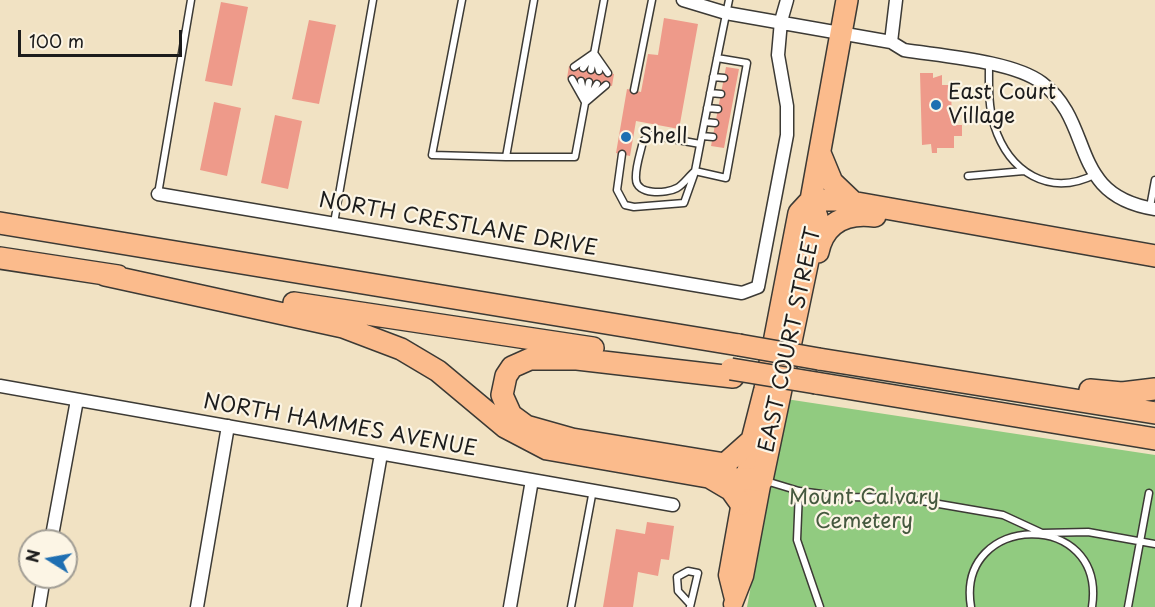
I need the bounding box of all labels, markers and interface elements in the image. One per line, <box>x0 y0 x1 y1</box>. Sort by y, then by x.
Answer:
scale bar <box>21 18 184 56</box>
text: 100 m <box>29 27 84 54</box>
place label: East Court Village <box>948 80 1056 130</box>
marker: East Court Village <box>929 98 943 112</box>
place label: Shell <box>638 124 687 150</box>
marker: Shell <box>619 130 633 144</box>
street label: NORTH CRESTLANE DRIVE <box>317 188 599 262</box>
street label: EAST COURT STREET <box>755 225 827 455</box>
street label: NORTH HAMMES AVENUE <box>201 390 479 462</box>
park label: Mount Calvary Cemetery <box>789 485 939 535</box>
north arrow <box>18 529 78 589</box>
text: N <box>19 547 45 564</box>

